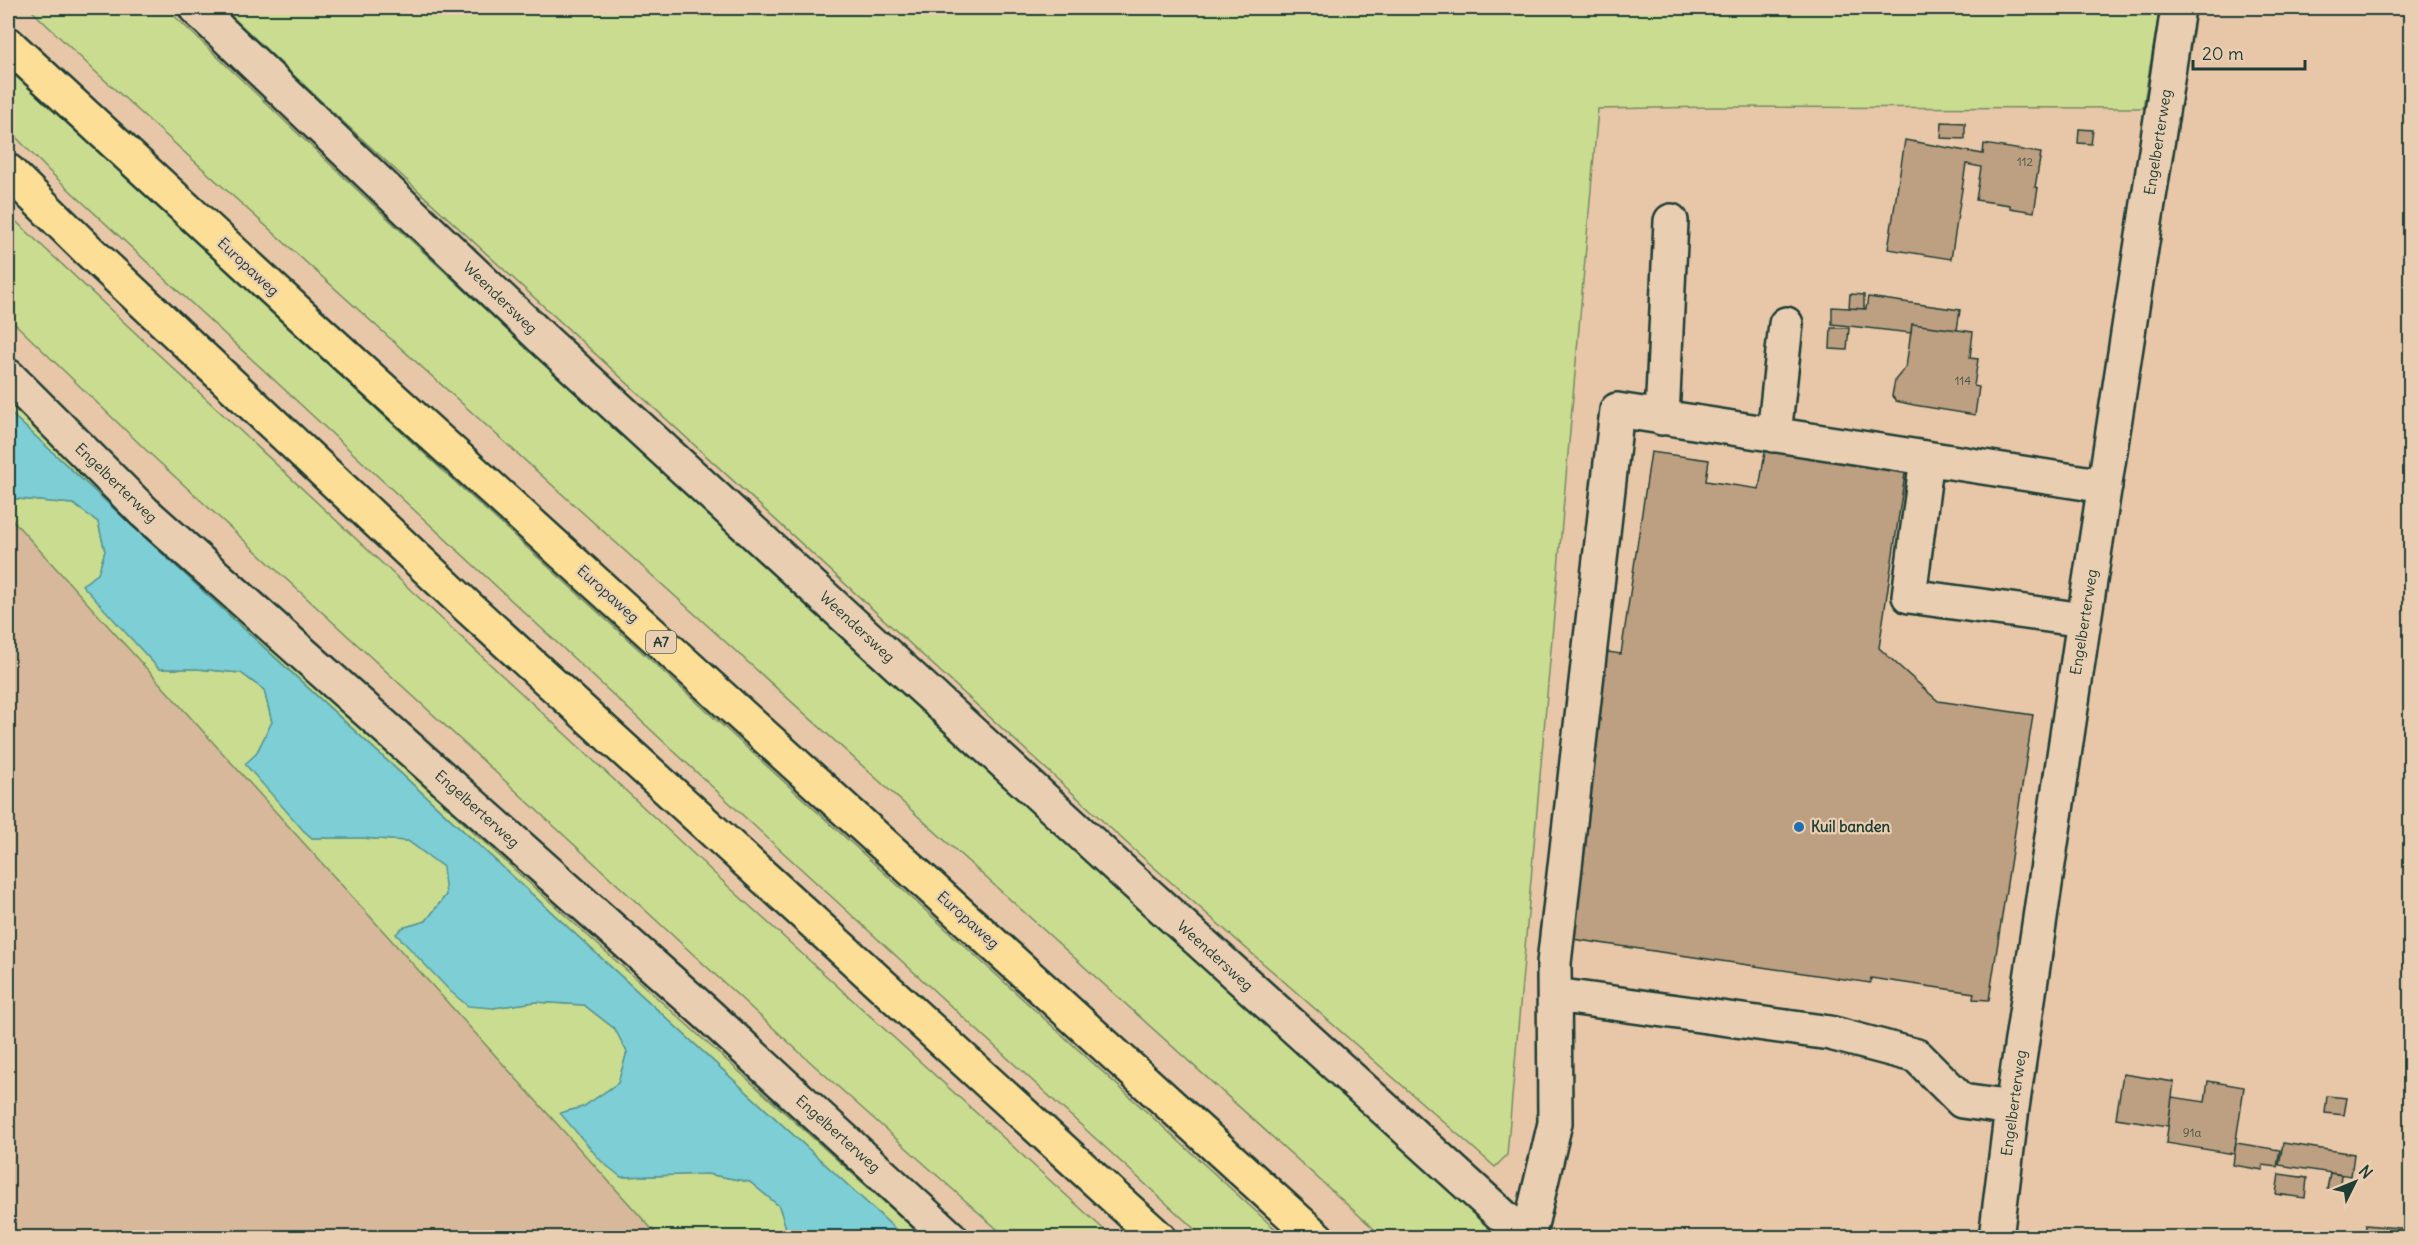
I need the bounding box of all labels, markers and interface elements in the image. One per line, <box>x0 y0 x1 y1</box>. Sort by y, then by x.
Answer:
scale bar <box>2193 33 2306 71</box>
text: 20 m <box>2202 42 2244 65</box>
street label: Engelberterweg <box>2140 88 2175 196</box>
house number: 112 <box>2017 154 2033 169</box>
street label: Europaweg <box>214 233 283 300</box>
street label: Weendersweg <box>459 257 541 338</box>
house number: 114 <box>1955 373 1971 388</box>
street label: Engelberterweg <box>71 439 161 527</box>
street label: Europaweg <box>573 561 643 626</box>
street label: Engelberterweg <box>2066 568 2101 676</box>
street label: Weendersweg <box>816 587 899 666</box>
road number: A7 <box>646 631 676 653</box>
street label: Engelberterweg <box>431 766 523 852</box>
place label: Kuil banden <box>1811 817 1891 836</box>
marker: Kuil banden <box>1792 820 1806 834</box>
street label: Europaweg <box>933 887 1003 952</box>
street label: Weendersweg <box>1173 916 1257 995</box>
street label: Engelberterweg <box>1997 1049 2030 1157</box>
street label: Engelberterweg <box>792 1091 884 1177</box>
house number: 91a <box>2183 1125 2201 1140</box>
north arrow <box>2325 1152 2385 1212</box>
text: N <box>2355 1161 2377 1183</box>

